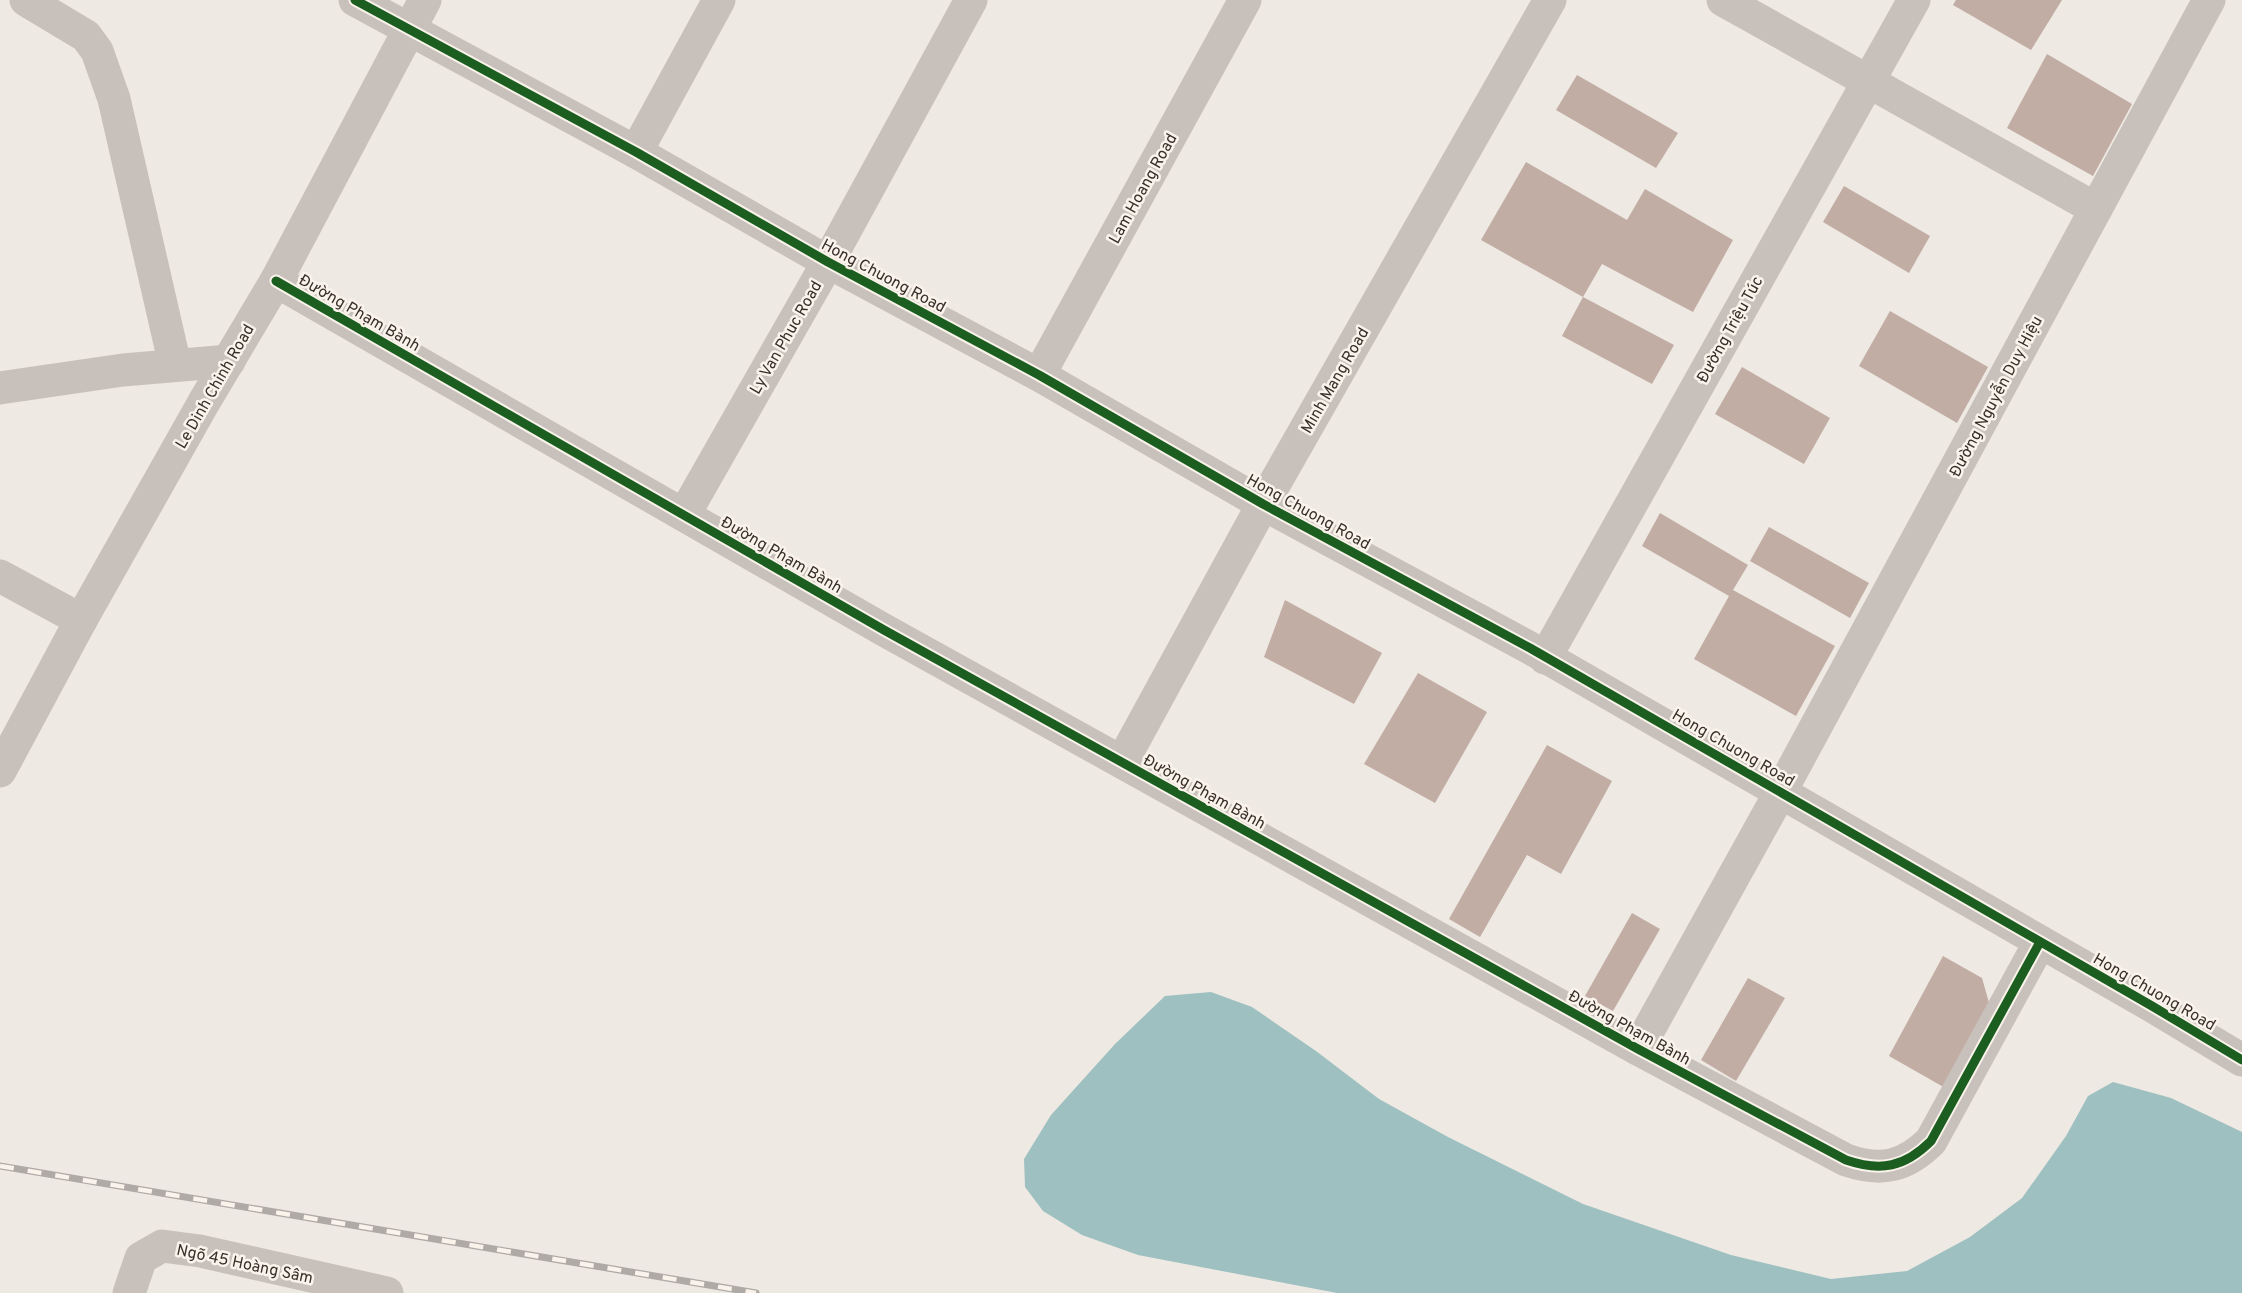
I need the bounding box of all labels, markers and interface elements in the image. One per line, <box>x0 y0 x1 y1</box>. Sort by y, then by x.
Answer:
street label: Lam Hoang Road <box>1105 130 1182 248</box>
street label: Hong Chuong Road <box>817 235 949 318</box>
street label: Đường Phạm Bành <box>295 271 423 357</box>
street label: Đường Triệu Túc <box>1693 273 1768 387</box>
street label: Ly Van Phuc Road <box>746 278 827 398</box>
street label: Đường Nguyễn Duy Hiệu <box>1944 312 2048 481</box>
street label: Le Dinh Chinh Road <box>172 321 259 453</box>
street label: Minh Mang Road <box>1297 325 1374 437</box>
street label: Hong Chuong Road <box>1243 470 1373 555</box>
street label: Đường Phạm Bành <box>717 513 845 599</box>
street label: Hong Chuong Road <box>1668 705 1798 792</box>
street label: Đường Phạm Bành <box>1139 751 1269 835</box>
street label: Hong Chuong Road <box>2089 949 2219 1036</box>
street label: Đường Phạm Bành <box>1564 987 1694 1071</box>
street label: Ngõ 45 Hoàng Sâm <box>175 1241 315 1289</box>

